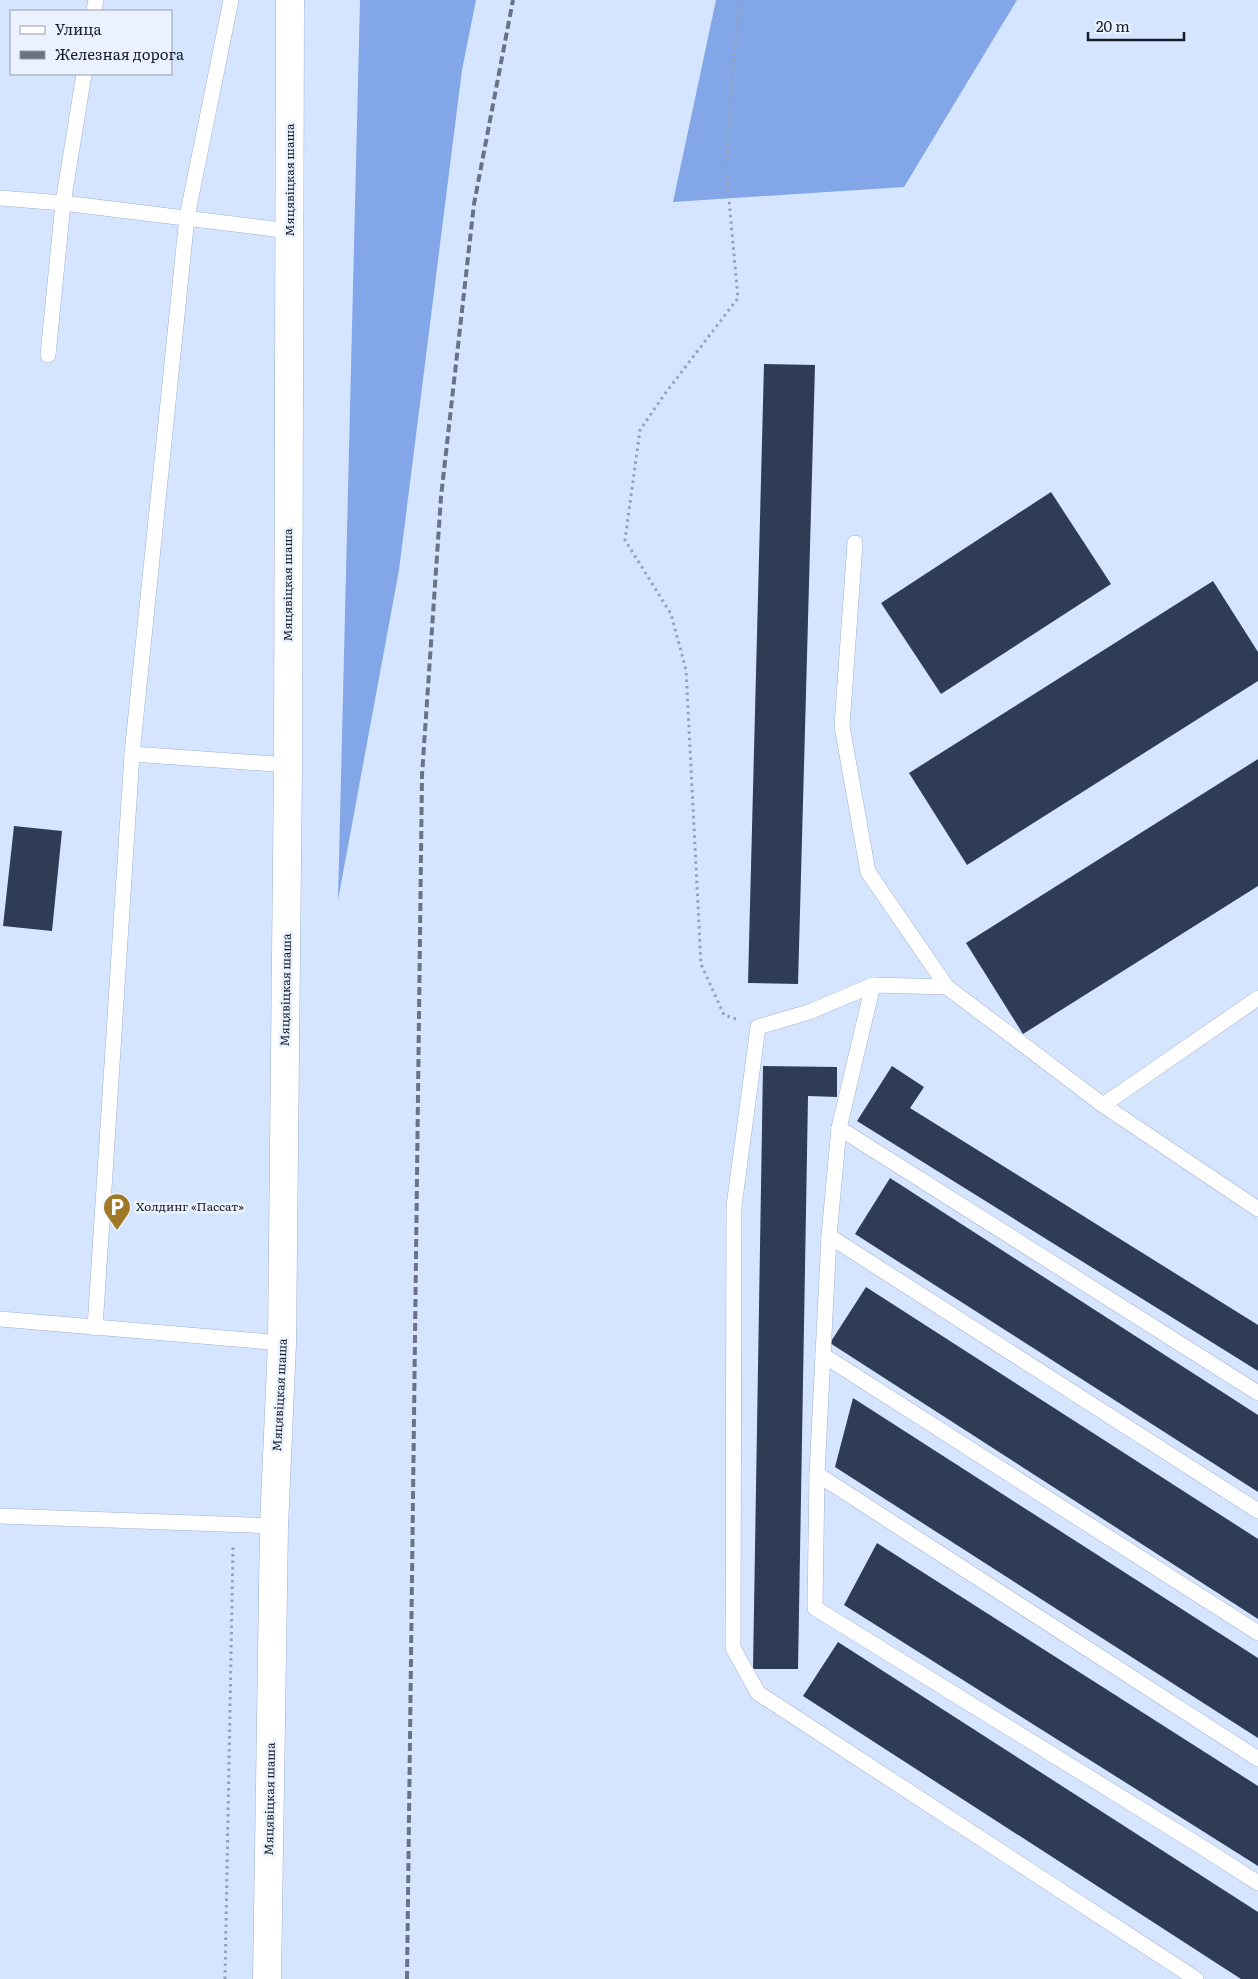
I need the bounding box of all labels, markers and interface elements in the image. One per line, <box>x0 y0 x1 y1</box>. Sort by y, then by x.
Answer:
legend <box>10 10 172 75</box>
scale bar <box>1088 10 1184 42</box>
text: 20 m <box>1096 14 1130 37</box>
text: Улица <box>55 17 103 40</box>
text: Железная дорога <box>55 42 185 65</box>
street label: Мяцявіцкая шаша <box>280 123 298 237</box>
street label: Мяцявіцкая шаша <box>278 528 296 642</box>
street label: Мяцявіцкая шаша <box>275 933 295 1047</box>
parking icon: Холдинг «Пассат» <box>102 1192 132 1231</box>
place label: Холдинг «Пассат» <box>136 1197 244 1215</box>
street label: Мяцявіцкая шаша <box>267 1338 291 1452</box>
street label: Мяцявіцкая шаша <box>259 1742 279 1856</box>

